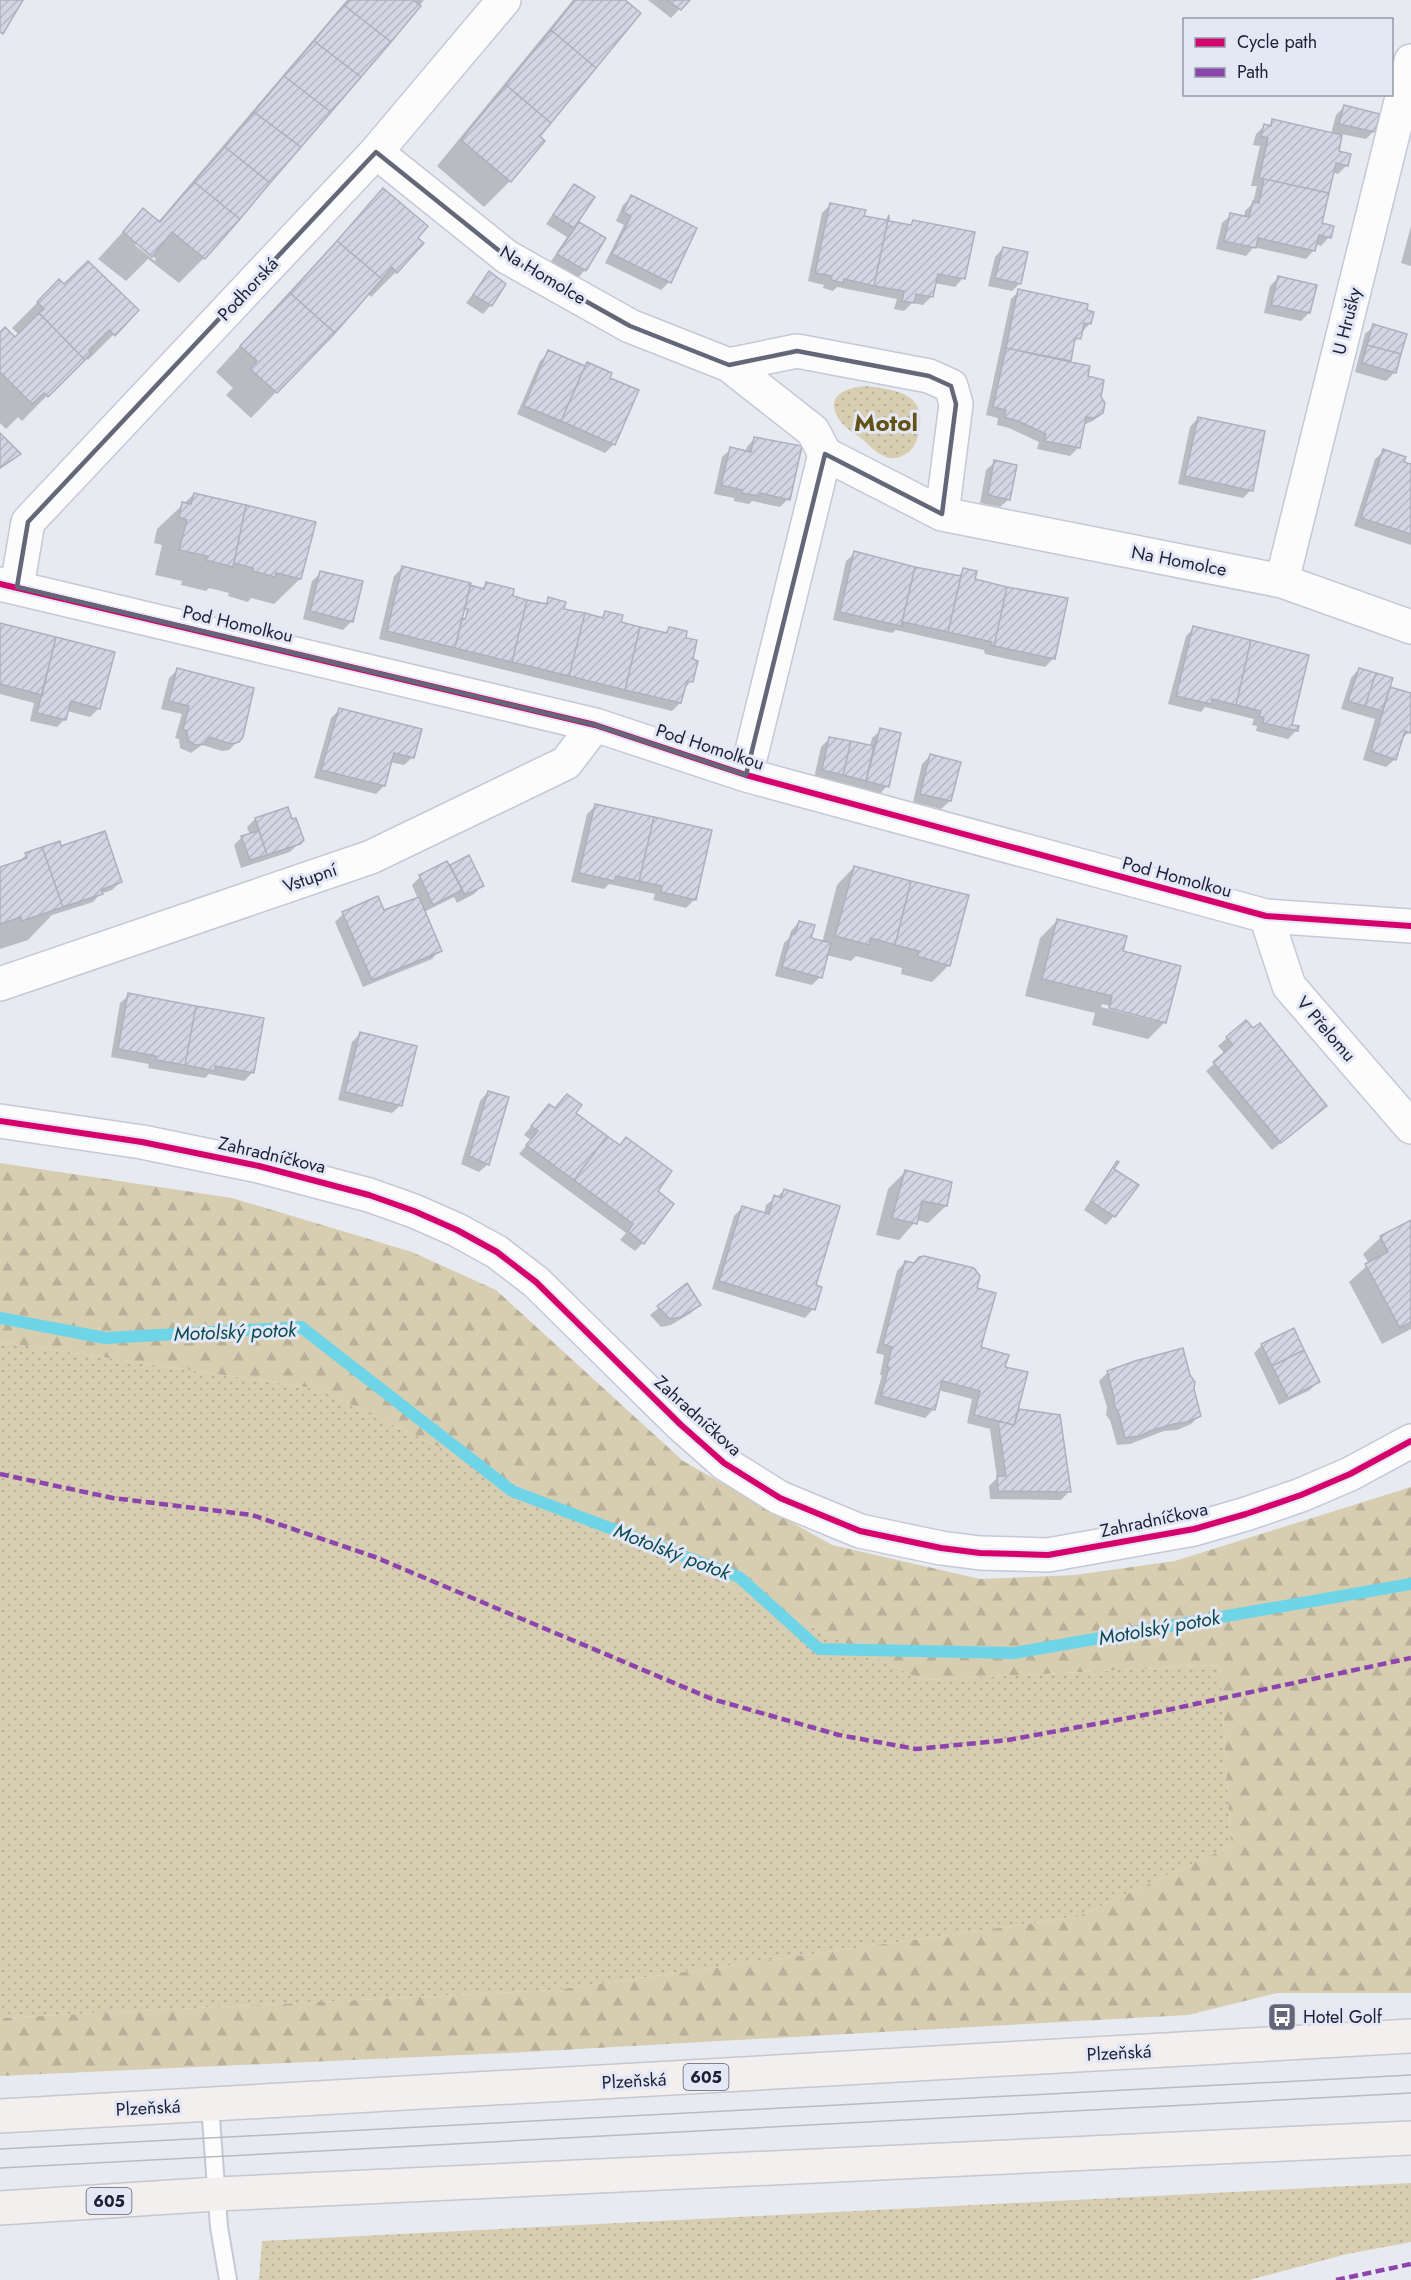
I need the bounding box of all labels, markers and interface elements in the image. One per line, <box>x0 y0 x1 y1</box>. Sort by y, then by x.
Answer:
legend <box>1183 18 1393 96</box>
text: Cycle path <box>1237 29 1317 55</box>
text: Path <box>1237 59 1269 85</box>
street label: Na Homolce <box>495 239 591 311</box>
street label: Podhorská <box>212 251 284 327</box>
street label: U Hrušky <box>1326 285 1368 357</box>
district label: Motol <box>854 405 918 440</box>
street label: Na Homolce <box>1129 539 1229 583</box>
street label: Pod Homolkou <box>180 599 296 649</box>
street label: Pod Homolkou <box>653 717 767 777</box>
street label: Pod Homolkou <box>1119 850 1235 904</box>
street label: Vstupní <box>280 856 342 899</box>
street label: V Přelomu <box>1290 991 1362 1067</box>
street label: Zahradníčkova <box>216 1130 328 1180</box>
water label: Motolský potok <box>173 1315 298 1349</box>
street label: Zahradníčkova <box>649 1370 747 1462</box>
street label: Zahradníčkova <box>1098 1496 1210 1544</box>
water label: Motolský potok <box>610 1516 736 1588</box>
water label: Motolský potok <box>1096 1603 1223 1653</box>
bus stop icon: Hotel Golf <box>1266 2001 1298 2033</box>
place label: Hotel Golf <box>1303 2004 1383 2030</box>
street label: Plzeňská <box>1086 2038 1152 2068</box>
road number: 605 <box>684 2064 728 2090</box>
street label: Plzeňská <box>601 2066 667 2096</box>
street label: Plzeňská <box>115 2093 181 2123</box>
road number: 605 <box>86 2188 132 2214</box>

